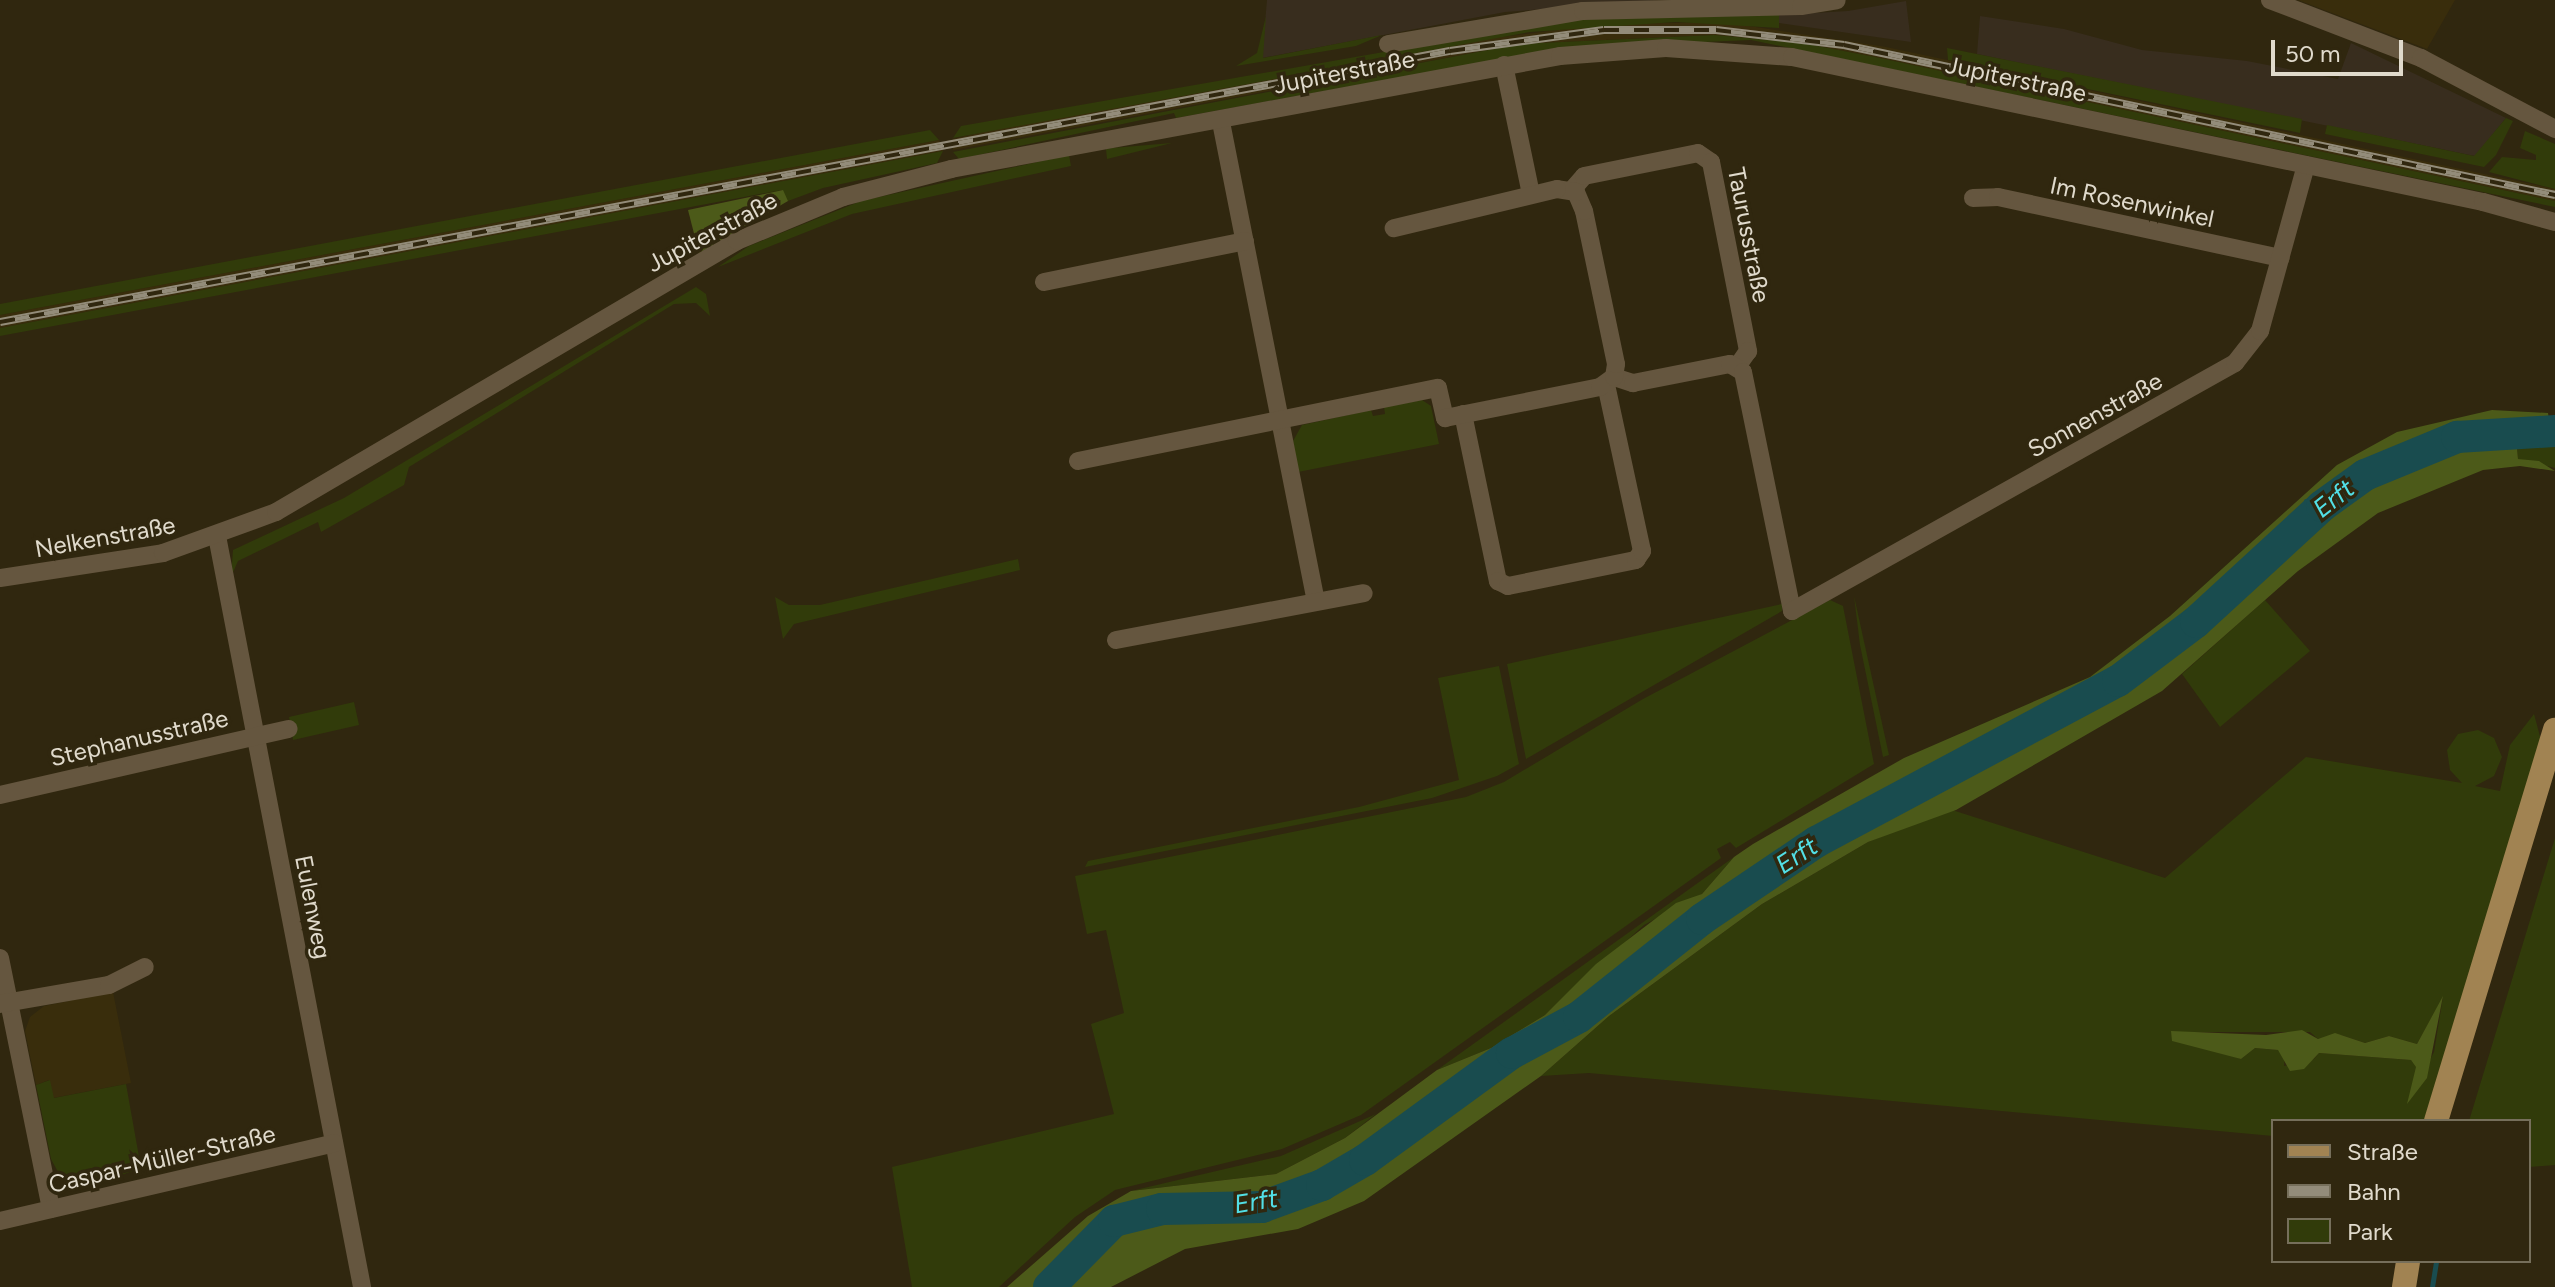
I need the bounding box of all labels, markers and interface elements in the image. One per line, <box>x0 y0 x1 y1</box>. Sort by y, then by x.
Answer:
scale bar <box>2275 24 2407 74</box>
text: 50 m <box>2285 39 2341 68</box>
street label: Jupiterstraße <box>1271 44 1417 100</box>
street label: Jupiterstraße <box>1943 50 2089 108</box>
street label: Taurusstraße <box>1722 165 1776 305</box>
street label: Im Rosenwinkel <box>2047 171 2217 233</box>
street label: Jupiterstraße <box>642 186 782 278</box>
street label: Sonnenstraße <box>2023 366 2167 464</box>
water label: Erft <box>2307 473 2361 525</box>
street label: Nelkenstraße <box>33 510 177 564</box>
street label: Stephanusstraße <box>47 704 231 772</box>
water label: Erft <box>1770 831 1824 881</box>
street label: Eulenweg <box>289 853 337 961</box>
street label: Caspar-Müller-Straße <box>46 1119 278 1199</box>
legend <box>2271 1119 2531 1263</box>
text: Straße <box>2347 1137 2418 1166</box>
text: Bahn <box>2347 1177 2401 1206</box>
water label: Erft <box>1232 1183 1280 1221</box>
text: Park <box>2347 1217 2393 1246</box>

